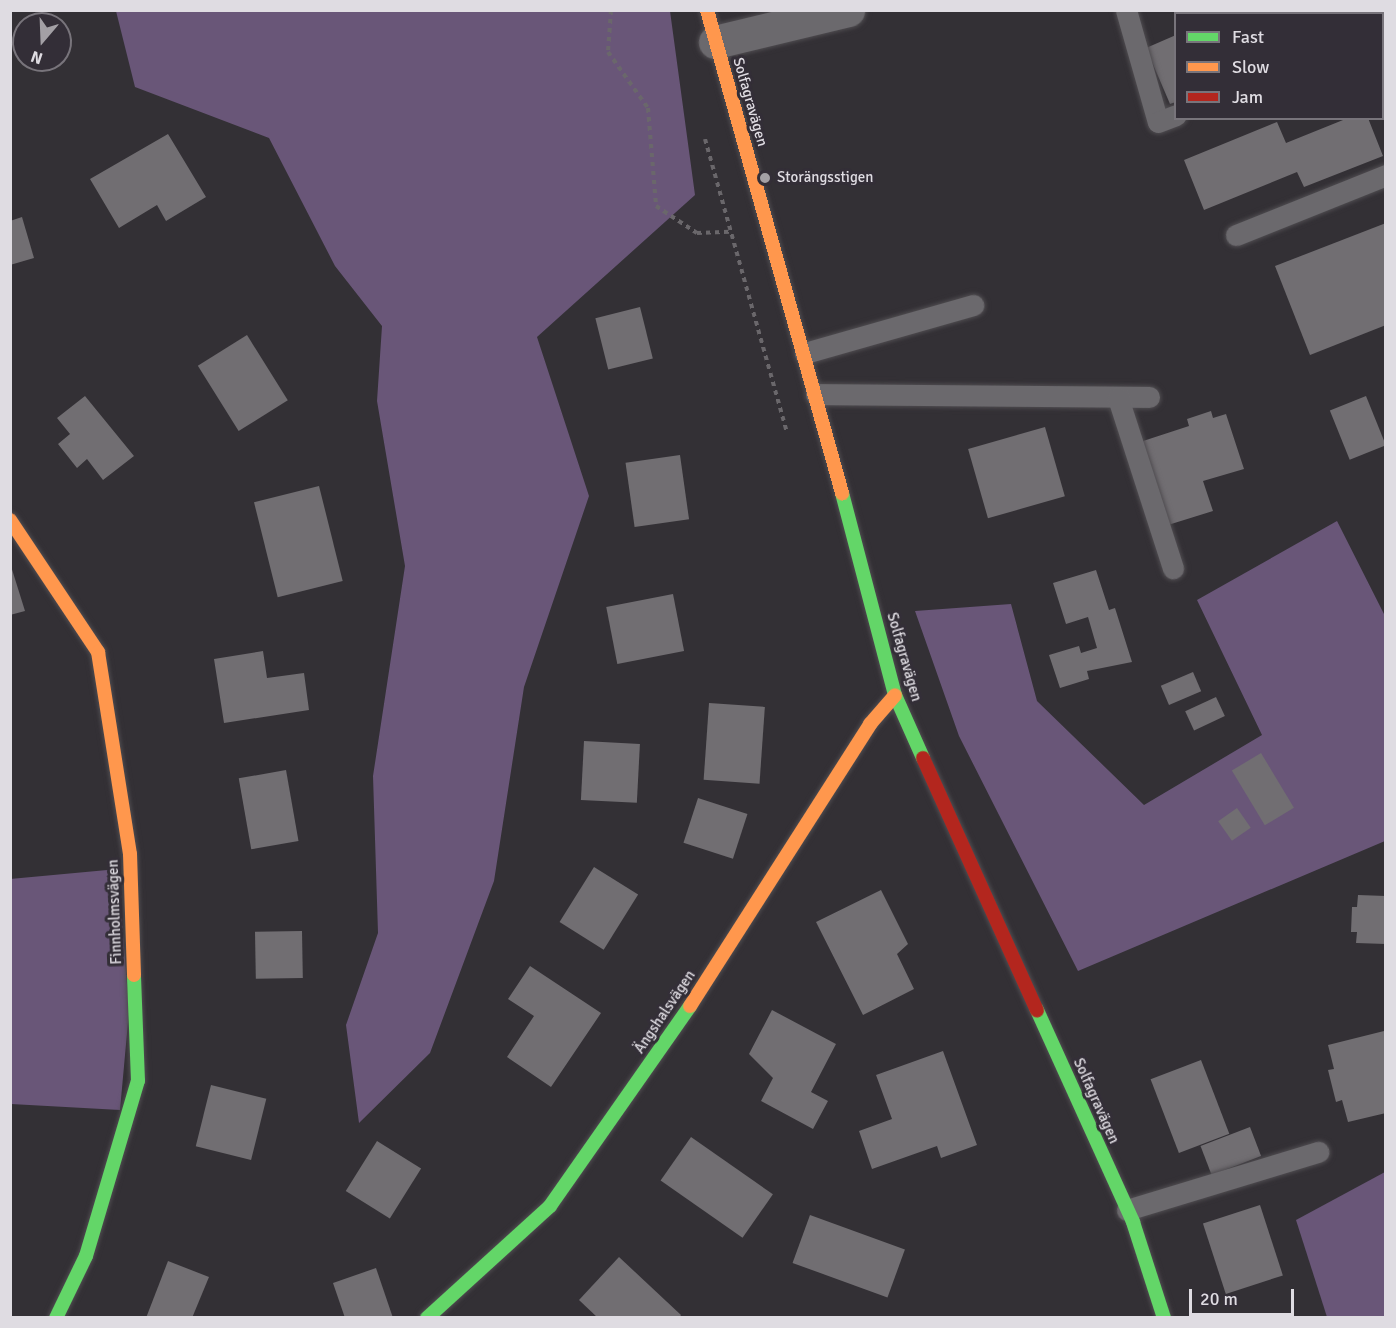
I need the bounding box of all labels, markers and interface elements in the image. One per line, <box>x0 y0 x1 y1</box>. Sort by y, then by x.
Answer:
north arrow <box>12 12 72 72</box>
legend <box>1174 12 1384 120</box>
text: Fast <box>1232 26 1264 48</box>
text: N <box>28 46 45 68</box>
street label: Solfagravägen <box>729 55 771 149</box>
text: Slow <box>1232 56 1269 78</box>
text: Jam <box>1232 86 1263 108</box>
place label: Storängsstigen <box>777 169 874 187</box>
marker: Storängsstigen <box>758 171 772 185</box>
street label: Solfagravägen <box>883 610 925 704</box>
street label: Finnholmsvägen <box>104 859 126 965</box>
street label: Ängshalsvägen <box>631 967 699 1057</box>
street label: Solfagravägen <box>1069 1055 1123 1147</box>
scale bar <box>1192 1277 1297 1315</box>
text: 20 m <box>1200 1288 1238 1310</box>

